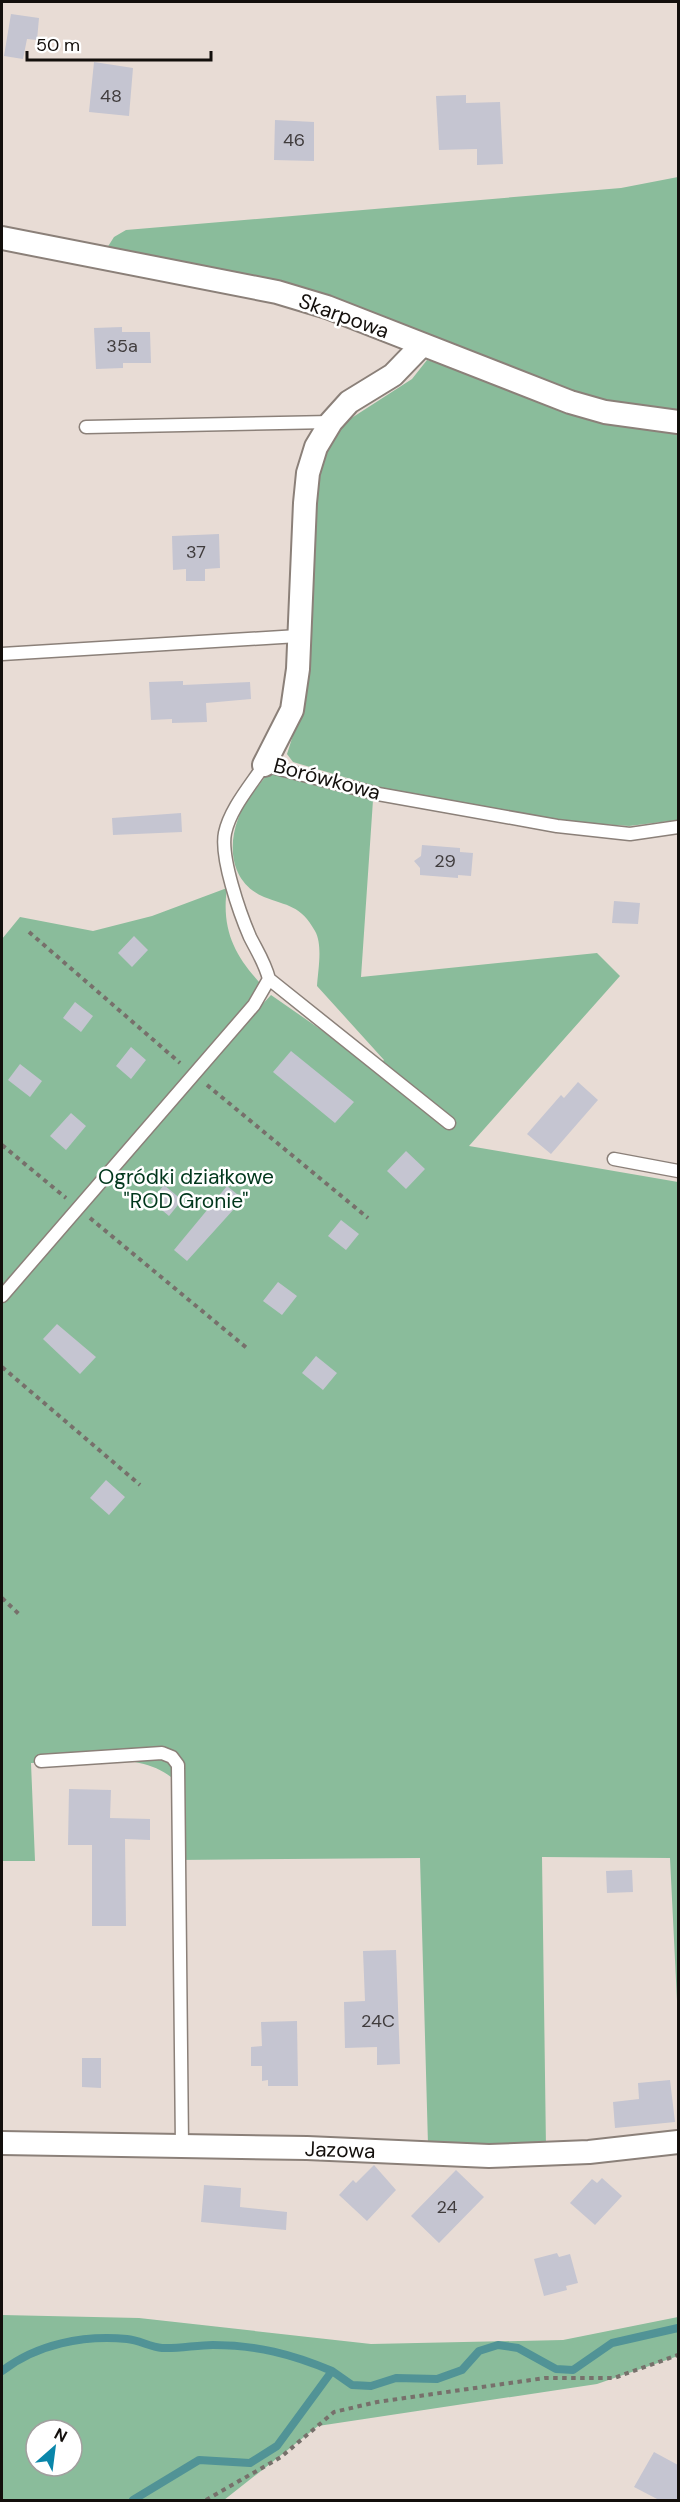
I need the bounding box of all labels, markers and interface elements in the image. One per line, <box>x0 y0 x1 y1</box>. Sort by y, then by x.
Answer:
scale bar <box>27 24 212 62</box>
text: 50 m <box>36 33 80 57</box>
house number: 48 <box>100 84 122 108</box>
house number: 46 <box>283 128 305 152</box>
street label: Skarpowa <box>295 287 393 345</box>
house number: 35a <box>106 334 138 358</box>
house number: 37 <box>186 540 206 564</box>
street label: Borówkowa <box>270 751 384 807</box>
house number: 29 <box>434 849 456 873</box>
park label: Ogródki działkowe "ROD Gronie" <box>98 1163 274 1215</box>
house number: 24C <box>361 2009 395 2033</box>
street label: Jazowa <box>304 2135 376 2165</box>
house number: 24 <box>437 2195 458 2219</box>
north arrow <box>24 2418 84 2478</box>
text: N <box>51 2423 71 2447</box>

